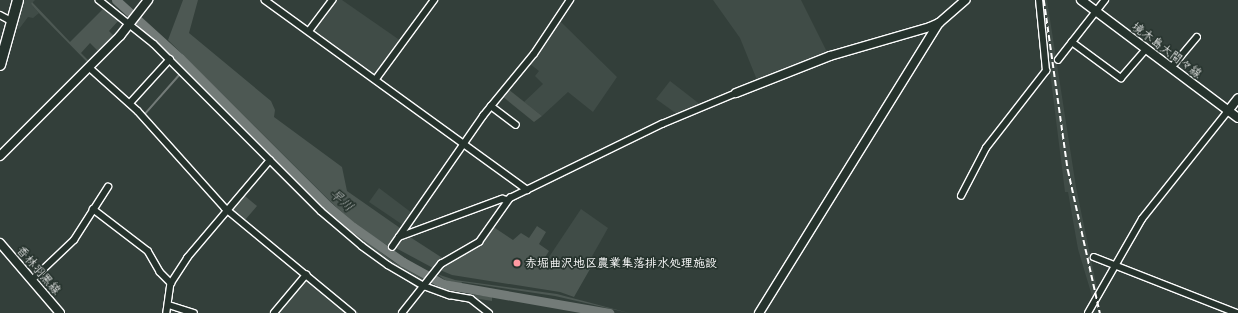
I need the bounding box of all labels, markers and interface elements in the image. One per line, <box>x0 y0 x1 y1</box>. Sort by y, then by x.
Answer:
street label: 境木島大間々線 <box>1129 19 1205 81</box>
water label: 早川 <box>327 186 357 214</box>
street label: 香林羽黒線 <box>14 243 64 297</box>
place label: 赤堀曲沢地区農業集落排水処理施設 <box>525 256 717 270</box>
marker: 赤堀曲沢地区農業集落排水処理施設 <box>512 258 522 268</box>

